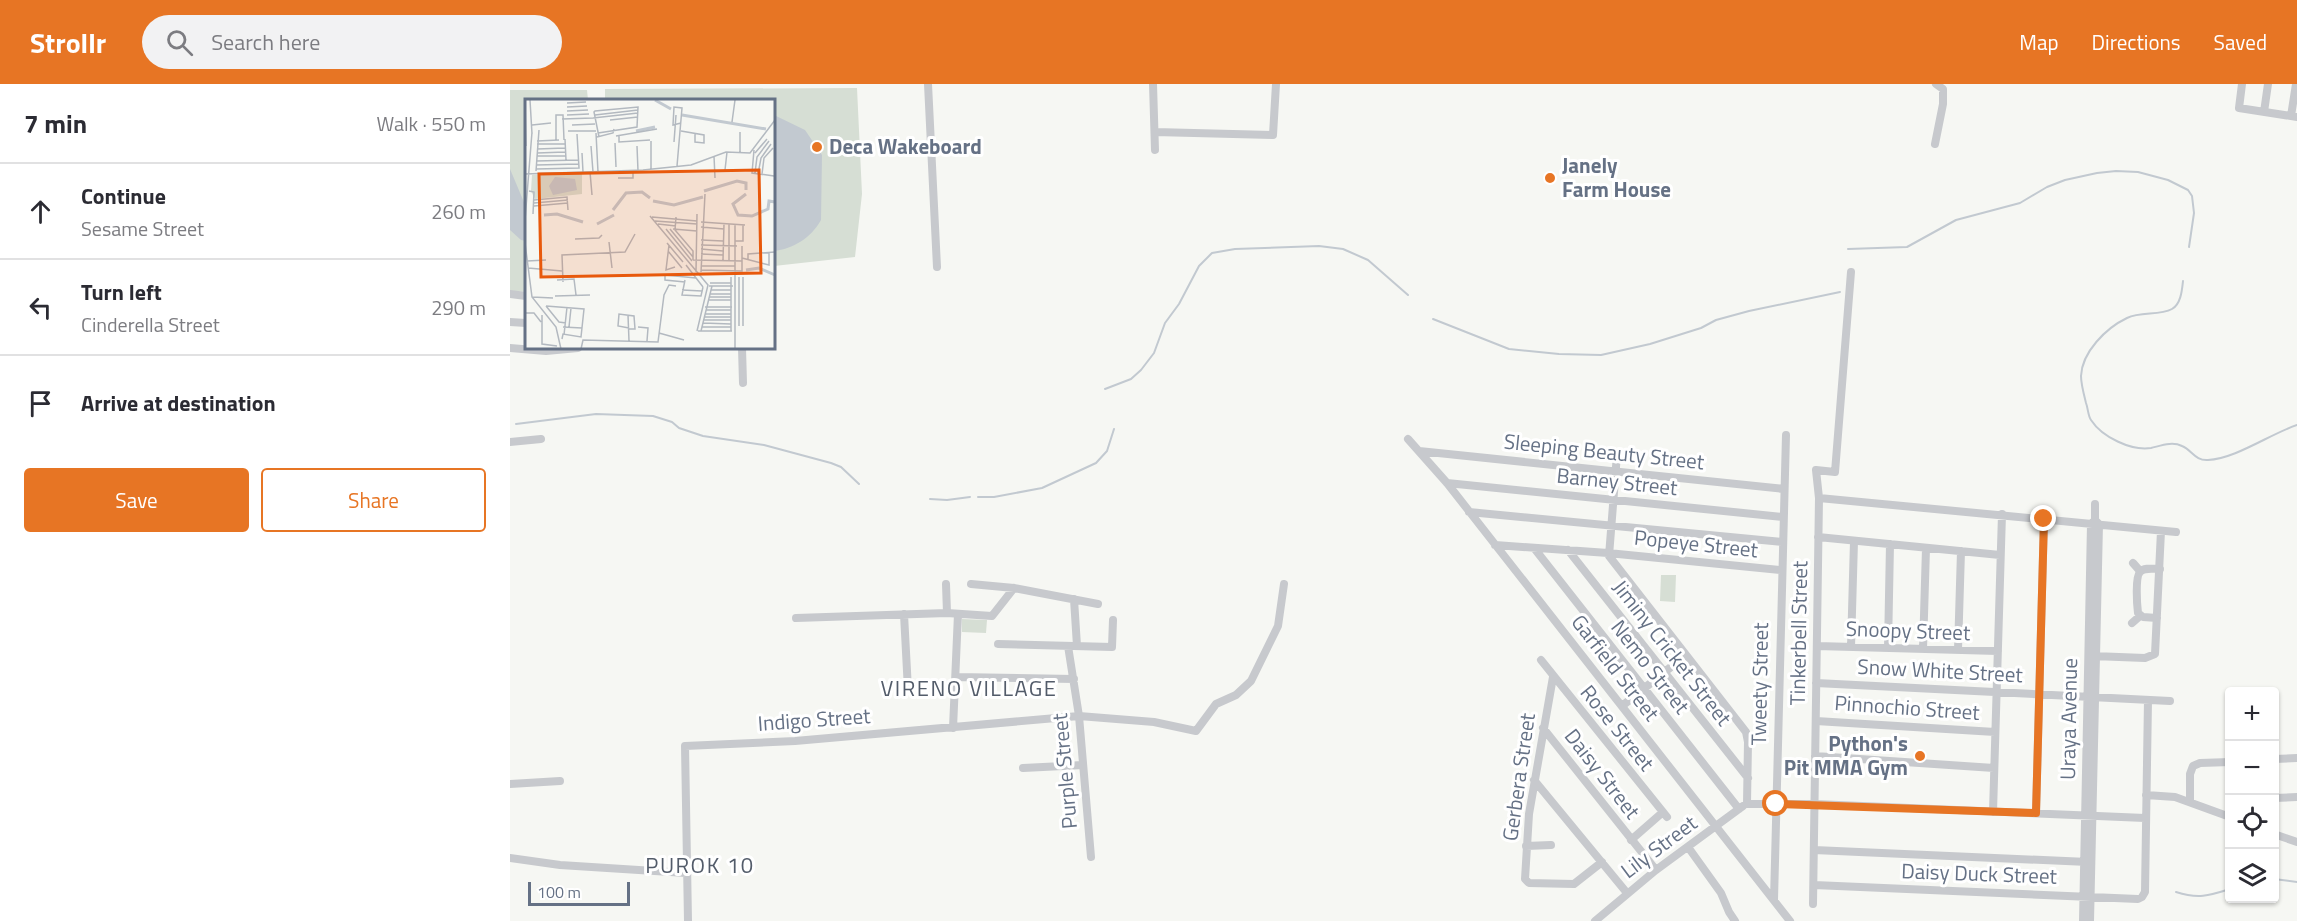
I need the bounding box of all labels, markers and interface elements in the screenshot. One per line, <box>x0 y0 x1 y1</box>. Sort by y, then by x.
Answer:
search box <box>142 15 562 69</box>
text: Strollr <box>30 21 106 64</box>
text: Search here <box>211 25 320 59</box>
icon: search <box>163 26 196 59</box>
text: Map <box>2019 26 2059 58</box>
text: Directions <box>2092 26 2181 58</box>
text: Saved <box>2214 26 2267 58</box>
inset map <box>525 99 776 350</box>
text: 7 min <box>24 104 87 143</box>
text: Walk · 550 m <box>377 108 486 139</box>
place label: Deca Wakeboard <box>829 130 982 162</box>
marker: Deca Wakeboard <box>810 140 824 154</box>
place label: Janely Farm House <box>1562 149 1671 205</box>
marker: Janely Farm House <box>1543 171 1557 185</box>
text: Continue <box>81 179 166 213</box>
icon: ahead <box>24 195 57 228</box>
text: 260 m <box>431 196 486 227</box>
text: Sesame Street <box>81 213 204 244</box>
text: Turn left <box>81 275 162 309</box>
icon: left <box>24 291 57 324</box>
text: 290 m <box>431 292 486 323</box>
text: Cinderella Street <box>81 309 220 340</box>
text: Arrive at destination <box>81 386 276 420</box>
icon: arrive <box>24 387 57 420</box>
street label: Sleeping Beauty Street <box>1502 425 1706 478</box>
street label: Barney Street <box>1555 459 1680 503</box>
button: Save <box>24 468 249 532</box>
button: Share <box>261 468 486 532</box>
route end <box>2030 505 2056 531</box>
street label: Popeye Street <box>1633 521 1760 565</box>
street label: Tinkerbell Street <box>1781 560 1815 706</box>
street label: Jiminy Cricket Street <box>1606 573 1740 733</box>
street label: Garfield Street <box>1564 607 1668 728</box>
street label: Nemo Street <box>1604 612 1698 721</box>
street label: Snoopy Street <box>1845 612 1971 648</box>
street label: Tweety Street <box>1742 622 1776 746</box>
street label: Snow White Street <box>1857 650 2024 690</box>
street label: Uraya Avenue <box>2051 658 2085 780</box>
district label: VIRENO VILLAGE <box>880 671 1058 705</box>
street label: Rose Street <box>1573 677 1663 778</box>
street label: Pinnochio Street <box>1833 686 1981 728</box>
map controls <box>2225 687 2279 903</box>
button: + <box>2225 687 2279 741</box>
street label: Indigo Street <box>757 699 872 739</box>
street label: Gerbera Street <box>1493 710 1543 843</box>
street label: Purple Street <box>1043 711 1085 830</box>
street label: Daisy Street <box>1557 721 1649 826</box>
place label: Python's Pit MMA Gym <box>1784 727 1908 783</box>
button: − <box>2225 741 2279 795</box>
marker: Python's Pit MMA Gym <box>1913 749 1927 763</box>
route start <box>1762 790 1788 816</box>
button: locate <box>2225 795 2279 849</box>
street label: Lily Street <box>1613 806 1704 886</box>
district label: PUROK 10 <box>645 848 755 882</box>
button: layers <box>2225 849 2279 903</box>
street label: Daisy Duck Street <box>1901 854 2058 892</box>
scale bar <box>528 879 630 906</box>
text: 100 m <box>537 880 581 904</box>

